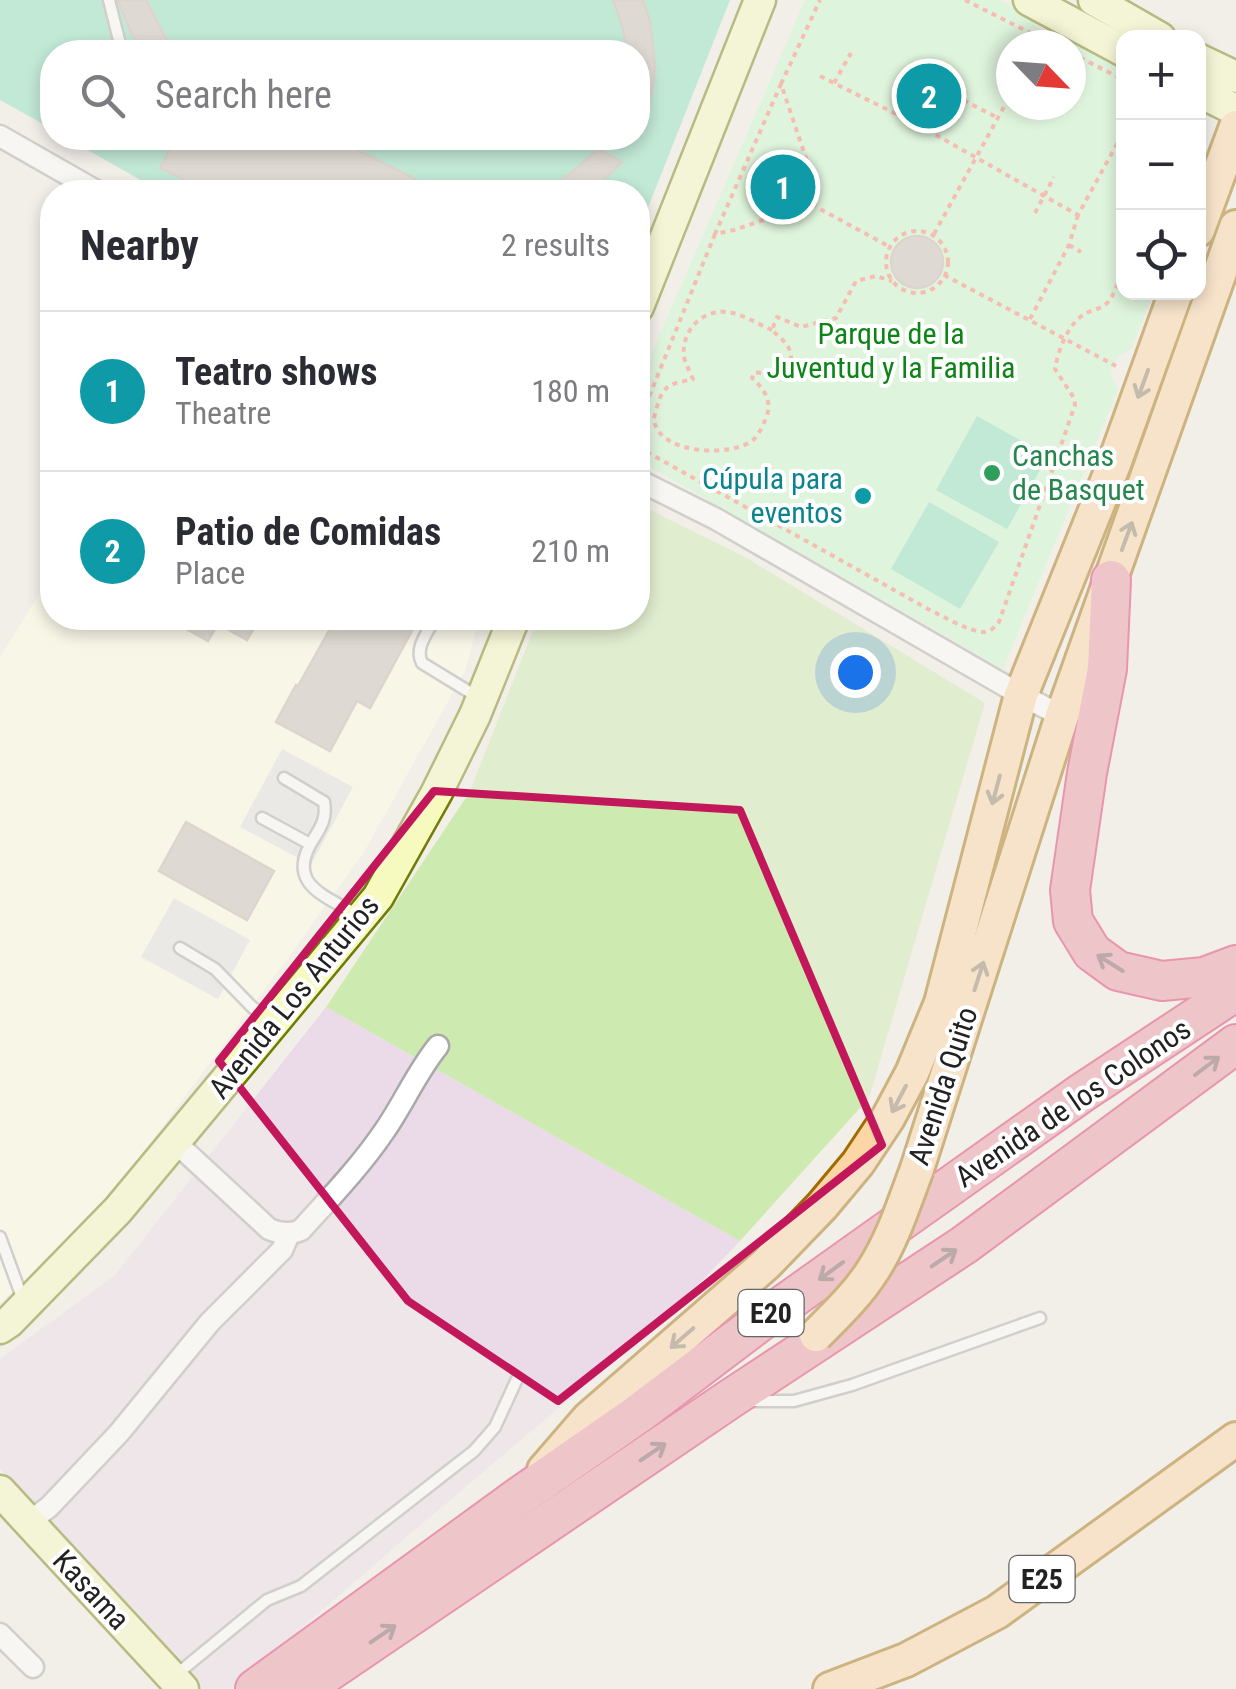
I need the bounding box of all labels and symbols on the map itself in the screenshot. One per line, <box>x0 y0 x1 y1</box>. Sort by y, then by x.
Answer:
north arrow <box>996 30 1086 120</box>
pin: 2 <box>896 58 962 134</box>
pin: 1 <box>750 150 816 224</box>
park label: Parque de la Juventud y la Familia <box>767 316 1015 385</box>
one-way arrow <box>1132 368 1150 400</box>
place label: Canchas de Basquet <box>1012 438 1145 507</box>
place label: Cúpula para eventos <box>702 461 843 530</box>
marker: Canchas de Basquet <box>981 462 1003 484</box>
marker: Cúpula para eventos <box>852 485 874 507</box>
one-way arrow <box>1119 520 1137 552</box>
your location <box>830 647 881 698</box>
one-way arrow <box>986 774 1005 805</box>
street label: Avenida Los Anturios <box>201 888 386 1105</box>
one-way arrow <box>1096 953 1124 973</box>
one-way arrow <box>971 961 989 993</box>
street label: Avenida Quito <box>901 1003 984 1169</box>
street label: Avenida de los Colonos <box>948 1011 1197 1194</box>
one-way arrow <box>1193 1056 1220 1077</box>
one-way arrow <box>889 1083 908 1113</box>
one-way arrow <box>930 1248 958 1269</box>
one-way arrow <box>818 1260 845 1281</box>
road number: E20 <box>738 1290 804 1336</box>
one-way arrow <box>670 1326 695 1349</box>
one-way arrow <box>638 1442 666 1463</box>
street label: Kasama <box>46 1543 137 1637</box>
road number: E25 <box>1010 1556 1074 1602</box>
one-way arrow <box>369 1623 397 1644</box>

